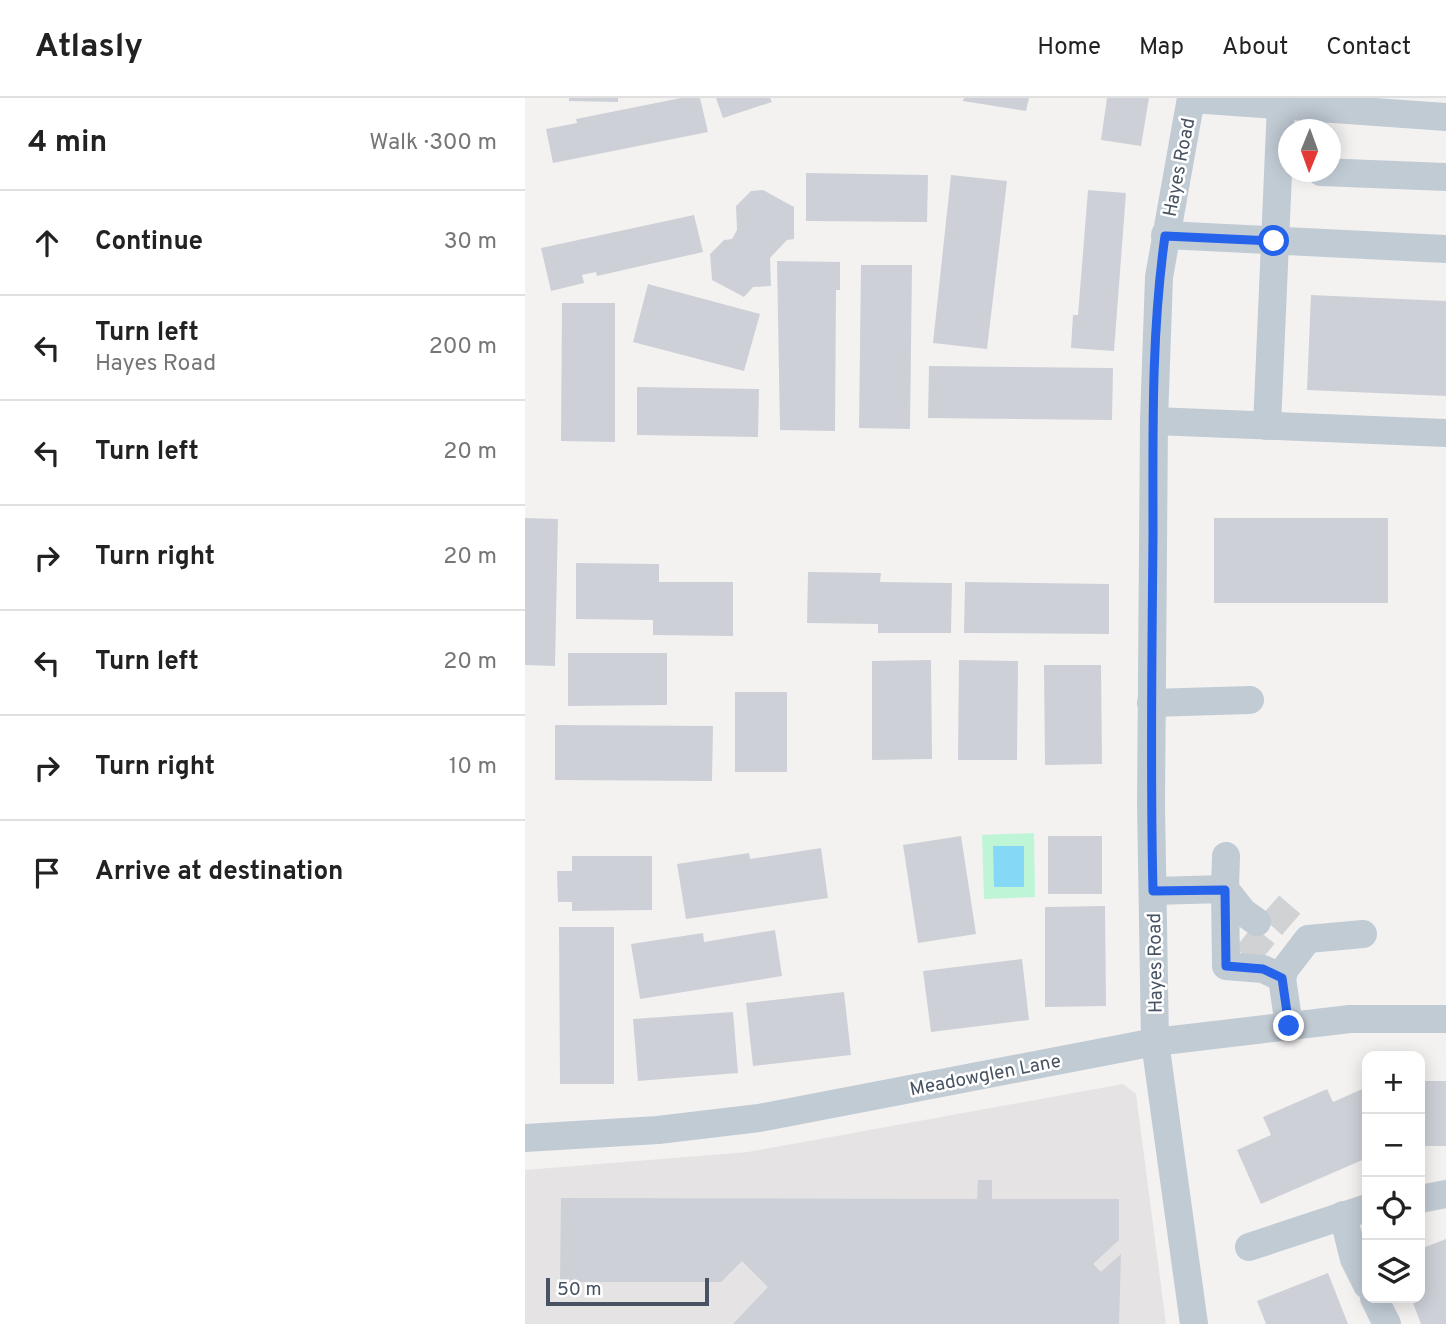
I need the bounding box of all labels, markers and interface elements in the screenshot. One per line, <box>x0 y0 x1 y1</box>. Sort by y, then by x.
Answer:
text: Atlasly <box>35 27 143 69</box>
text: Home <box>1037 33 1101 63</box>
text: Map <box>1139 33 1184 63</box>
text: About <box>1222 33 1288 63</box>
text: Contact <box>1326 33 1411 63</box>
street label: Hayes Road <box>1159 116 1201 219</box>
north arrow <box>1278 119 1341 182</box>
text: 4 min <box>28 125 107 162</box>
text: Walk · 300 m <box>369 129 497 158</box>
icon: ahead <box>28 224 66 262</box>
route start <box>1258 225 1289 256</box>
text: Continue <box>95 226 203 259</box>
text: 30 m <box>444 228 497 257</box>
text: Turn left <box>95 317 199 350</box>
icon: left <box>28 329 66 367</box>
text: 200 m <box>429 333 497 362</box>
text: Hayes Road <box>95 350 216 379</box>
icon: left <box>28 434 66 472</box>
text: Turn left <box>95 436 199 469</box>
text: 20 m <box>443 438 497 467</box>
icon: right <box>28 539 66 577</box>
text: Turn right <box>95 541 215 574</box>
text: 20 m <box>443 543 497 572</box>
icon: left <box>28 644 66 682</box>
text: Turn left <box>95 646 199 679</box>
text: 20 m <box>443 648 497 677</box>
icon: right <box>28 749 66 787</box>
text: Turn right <box>95 751 215 784</box>
text: 10 m <box>449 753 497 782</box>
icon: arrive <box>28 854 66 892</box>
text: Arrive at destination <box>95 856 343 889</box>
street label: Hayes Road <box>1143 913 1169 1013</box>
route end <box>1273 1010 1304 1041</box>
street label: Meadowglen Lane <box>908 1050 1063 1102</box>
map controls <box>1362 1051 1425 1303</box>
button: + <box>1362 1051 1425 1114</box>
button: − <box>1362 1114 1425 1177</box>
button: locate <box>1362 1177 1425 1240</box>
button: layers <box>1362 1240 1425 1303</box>
scale bar <box>546 1275 709 1307</box>
text: 50 m <box>557 1278 602 1302</box>

